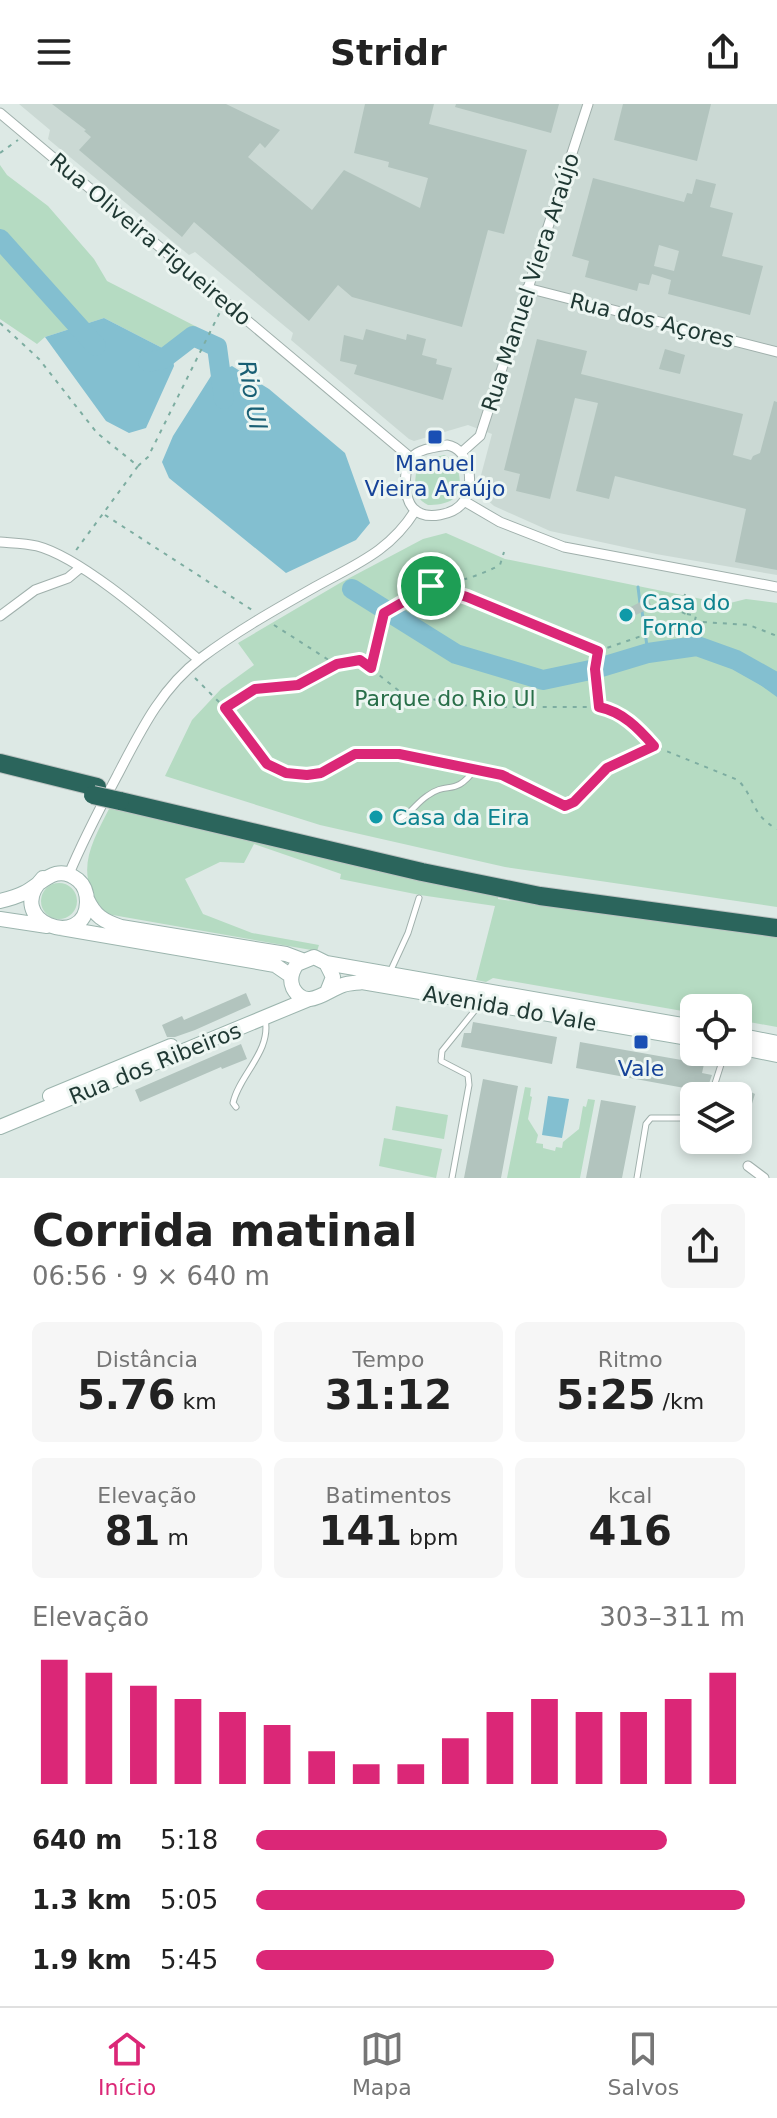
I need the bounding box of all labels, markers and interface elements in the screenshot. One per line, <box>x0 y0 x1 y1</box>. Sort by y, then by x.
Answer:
icon: menu <box>32 30 76 74</box>
icon: share <box>701 30 745 74</box>
text: Stridr <box>330 32 447 73</box>
street label: Rua Oliveira Figueiredo <box>45 148 256 331</box>
street label: Rua Manuel Viera Araújo <box>477 150 584 415</box>
street label: Rua dos Açores <box>567 288 737 353</box>
water label: Rio Ul <box>232 358 272 432</box>
marker: Manuel Vieira Araújo <box>426 428 444 446</box>
place label: Manuel Vieira Araújo <box>365 451 505 501</box>
pin <box>397 552 465 620</box>
icon: arrive <box>409 564 453 608</box>
place label: Casa do Forno <box>642 590 730 640</box>
marker: Casa do Forno <box>617 606 635 624</box>
park label: Parque do Rio Ul <box>354 686 536 711</box>
place label: Casa da Eira <box>392 805 530 830</box>
marker: Casa da Eira <box>367 808 385 826</box>
street label: Avenida do Vale <box>421 981 599 1036</box>
map controls <box>680 994 752 1154</box>
button: locate <box>680 994 752 1066</box>
street label: Rua dos Ribeiros <box>66 1018 245 1109</box>
marker: Vale <box>632 1033 650 1051</box>
place label: Vale <box>618 1056 664 1081</box>
button: layers <box>680 1082 752 1154</box>
button: share <box>661 1204 745 1288</box>
text: Corrida matinal <box>32 1205 417 1256</box>
text: 06:56 · 9 × 640 m <box>32 1261 270 1291</box>
text: Distância <box>96 1347 198 1372</box>
text: Tempo <box>352 1347 425 1372</box>
text: Ritmo <box>598 1347 663 1372</box>
text: 5.76 <box>77 1372 176 1418</box>
text: 31:12 <box>325 1372 452 1418</box>
text: 5:25 <box>556 1372 656 1418</box>
text: km <box>176 1389 217 1414</box>
text: /km <box>656 1389 704 1414</box>
text: Elevação <box>97 1483 196 1508</box>
text: Batimentos <box>326 1483 451 1508</box>
text: kcal <box>608 1483 652 1508</box>
text: 81 <box>105 1508 160 1554</box>
text: 141 <box>319 1508 402 1554</box>
text: 416 <box>588 1508 672 1554</box>
text: m <box>160 1525 189 1550</box>
text: bpm <box>402 1525 458 1550</box>
text: Elevação <box>32 1602 149 1632</box>
text: 303–311 m <box>599 1602 745 1632</box>
text: 640 m <box>32 1825 122 1855</box>
text: 5:18 <box>160 1825 218 1855</box>
text: 1.3 km <box>32 1885 132 1915</box>
text: 5:05 <box>160 1885 218 1915</box>
text: 1.9 km <box>32 1945 132 1975</box>
text: 5:45 <box>160 1945 218 1975</box>
tab: Início <box>98 2027 156 2100</box>
tab: Mapa <box>352 2027 412 2100</box>
tab: Salvos <box>608 2027 679 2100</box>

